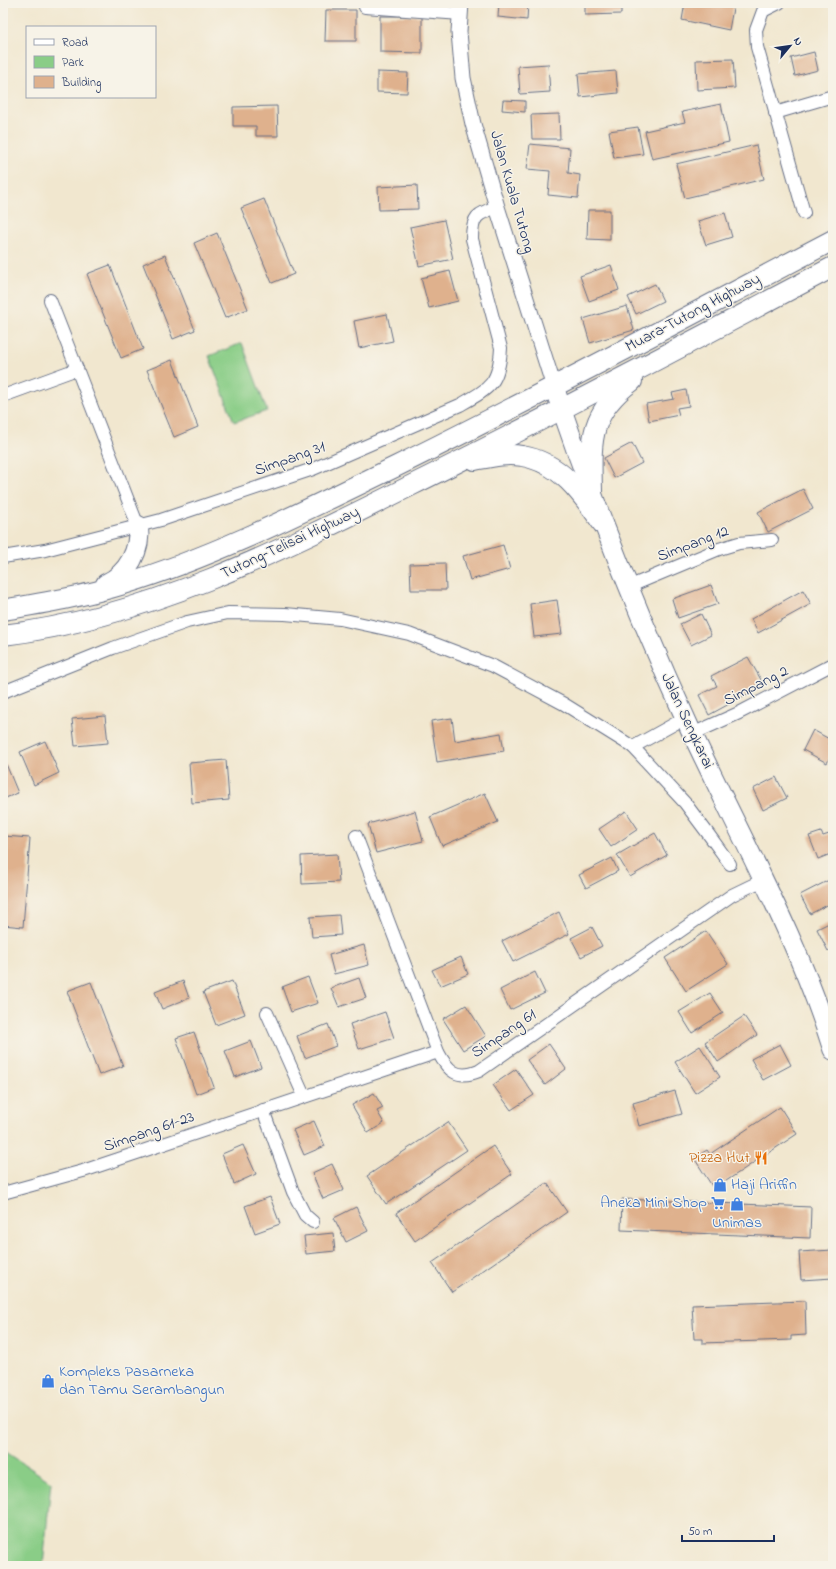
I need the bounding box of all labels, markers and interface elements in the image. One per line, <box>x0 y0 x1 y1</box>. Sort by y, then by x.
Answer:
legend <box>26 26 156 98</box>
north arrow <box>770 26 810 66</box>
text: Road <box>62 34 88 52</box>
text: N <box>789 35 807 49</box>
text: Park <box>62 54 84 72</box>
text: Building <box>61 74 101 93</box>
street label: Jalan Kuala Tutong <box>483 128 541 256</box>
street label: Muara–Tutong Highway <box>621 267 765 359</box>
street label: Simpang 31 <box>251 435 329 483</box>
street label: Tutong–Telisai Highway <box>217 500 363 586</box>
street label: Simpang 12 <box>654 519 732 569</box>
street label: Simpang 2 <box>719 659 793 713</box>
street label: Jalan Sengkarai <box>654 669 720 773</box>
street label: Simpang 61 <box>467 1003 541 1065</box>
street label: Simpang 61-23 <box>100 1105 198 1159</box>
place label: Pizza Hut <box>689 1146 751 1170</box>
restaurant icon: Pizza Hut <box>753 1150 769 1166</box>
place label: Haji Ariffin <box>731 1173 797 1197</box>
shop icon: Haji Ariffin <box>712 1177 728 1193</box>
place label: Aneka Mini Shop <box>600 1191 707 1215</box>
supermarket icon: Aneka Mini Shop <box>710 1195 726 1211</box>
shop icon: Unimas <box>729 1196 745 1212</box>
place label: Unimas <box>712 1211 762 1235</box>
place label: Kompleks Pasarneka dan Tamu Serambangun <box>59 1360 225 1402</box>
shop icon: Kompleks Pasarneka dan Tamu Serambangun <box>40 1373 56 1389</box>
scale bar <box>682 1517 774 1543</box>
text: 50 m <box>688 1523 712 1541</box>

